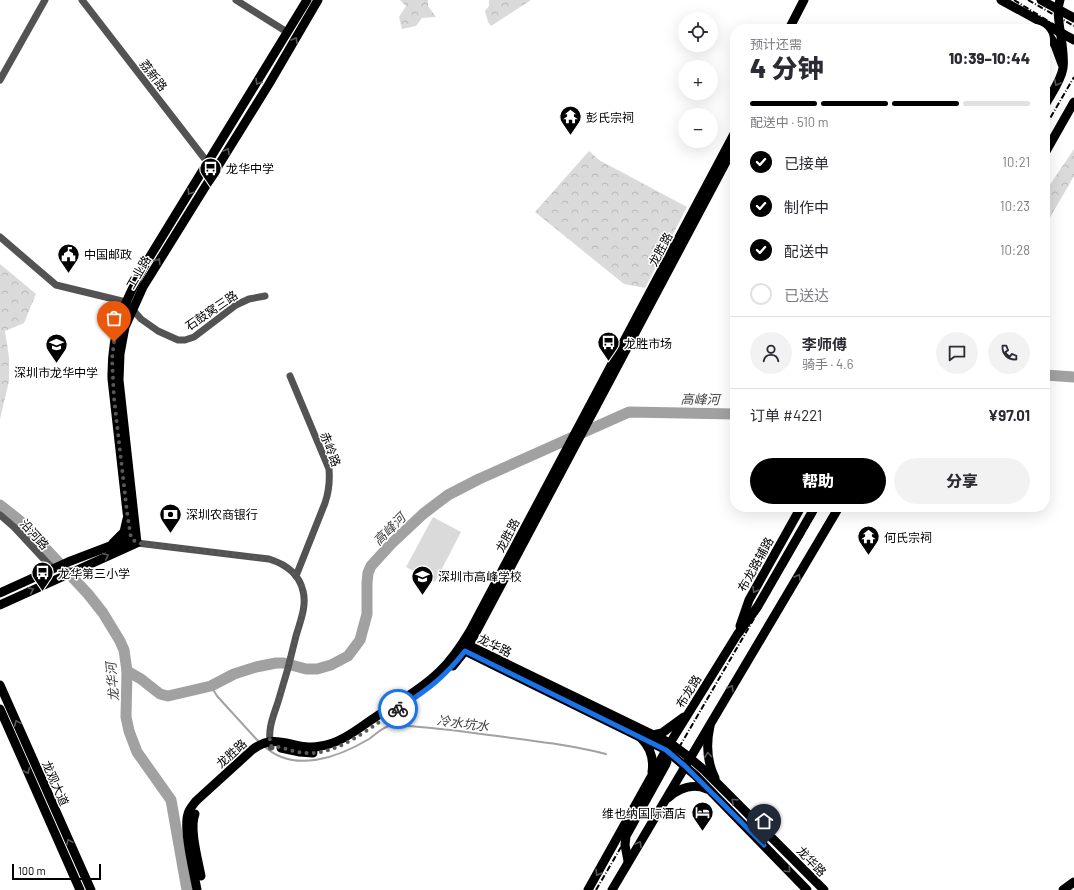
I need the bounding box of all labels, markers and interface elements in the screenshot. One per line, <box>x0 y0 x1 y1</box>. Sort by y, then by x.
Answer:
map controls <box>678 12 718 148</box>
button: locate <box>678 12 718 52</box>
text: 预计还需 <box>750 36 802 52</box>
one-way arrow <box>290 37 297 44</box>
text: 10:39–10:44 <box>949 49 1030 67</box>
text: 4 分钟 <box>750 52 823 83</box>
street label: 荔新路 <box>137 57 171 93</box>
button: + <box>678 60 718 100</box>
one-way arrow <box>255 77 262 84</box>
one-way arrow <box>1054 79 1062 87</box>
temple icon: 彭氏宗祠 <box>557 104 583 137</box>
button: − <box>678 108 718 148</box>
place label: 彭氏宗祠 <box>586 110 634 124</box>
text: 配送中 · 510 m <box>750 114 829 130</box>
one-way arrow <box>222 148 229 155</box>
icon: check <box>750 151 772 173</box>
text: 已接单 <box>784 154 829 172</box>
text: 10:21 <box>1002 154 1030 170</box>
bus stop icon: 龙华中学 <box>198 155 224 188</box>
place label: 龙华中学 <box>226 161 274 175</box>
one-way arrow <box>187 188 194 195</box>
icon: check <box>750 195 772 217</box>
text: 制作中 <box>784 198 829 216</box>
text: 10:23 <box>1000 198 1030 214</box>
street label: 龙胜路 <box>645 230 675 268</box>
icon: check <box>750 239 772 261</box>
public building icon: 中国邮政 <box>56 241 82 274</box>
text: 配送中 <box>784 242 829 260</box>
text: 10:28 <box>1000 242 1030 258</box>
place label: 中国邮政 <box>84 247 132 261</box>
street label: 工业路 <box>123 253 153 291</box>
one-way arrow <box>154 258 161 265</box>
text: 已送达 <box>784 286 829 304</box>
street label: 石鼓窝三路 <box>182 287 240 333</box>
pin <box>97 301 131 342</box>
icon: bag <box>103 307 125 329</box>
bus stop icon: 龙胜市场 <box>596 330 622 363</box>
school or university icon: 深圳市龙华中学 <box>43 332 69 365</box>
button: person <box>750 332 792 374</box>
button: chat <box>936 332 978 374</box>
button: phone <box>988 332 1030 374</box>
text: 李师傅 <box>802 335 847 353</box>
place label: 龙胜市场 <box>624 336 672 350</box>
text: 骑手 · 4.6 <box>802 356 853 372</box>
place label: 深圳市龙华中学 <box>14 365 98 379</box>
water label: 高峰河 <box>680 391 723 407</box>
text: 订单 #4221 <box>750 406 822 424</box>
text: ¥97.01 <box>988 406 1030 424</box>
street label: 赤岭路 <box>318 430 344 468</box>
button: 帮助 <box>750 458 886 504</box>
button: 分享 <box>894 458 1030 504</box>
bank icon: 深圳农商银行 <box>158 501 184 534</box>
place label: 深圳农商银行 <box>186 507 258 521</box>
water label: 高峰河 <box>370 507 411 548</box>
street label: 沿河路 <box>18 516 52 552</box>
street label: 龙胜路 <box>492 516 522 554</box>
temple icon: 何氏宗祠 <box>855 524 881 557</box>
place label: 何氏宗祠 <box>884 530 932 544</box>
street label: 布龙路辅路 <box>734 534 776 594</box>
one-way arrow <box>101 553 109 561</box>
bus stop icon: 龙华第三小学 <box>30 560 56 593</box>
school or university icon: 深圳市高峰学校 <box>410 563 436 596</box>
place label: 龙华第三小学 <box>58 566 130 580</box>
place label: 深圳市高峰学校 <box>438 569 522 583</box>
one-way arrow <box>793 574 801 581</box>
one-way arrow <box>752 586 759 593</box>
one-way arrow <box>27 587 34 595</box>
street label: 龙华路 <box>476 631 514 659</box>
water label: 龙华河 <box>102 659 122 702</box>
street label: 布龙路 <box>673 672 703 710</box>
one-way arrow <box>727 685 734 692</box>
courier <box>378 689 418 729</box>
icon: bike <box>387 698 409 720</box>
water label: 冷水坑水 <box>436 712 491 734</box>
one-way arrow <box>13 719 21 726</box>
street label: 龙胜路 <box>213 736 249 770</box>
one-way arrow <box>704 752 713 758</box>
street label: 龙观大道 <box>40 758 72 808</box>
one-way arrow <box>22 766 30 774</box>
one-way arrow <box>731 798 739 806</box>
hotel icon: 维也纳国际酒店 <box>689 800 715 833</box>
pin <box>747 804 781 845</box>
place label: 维也纳国际酒店 <box>602 806 686 820</box>
icon: home <box>753 810 775 832</box>
one-way arrow <box>66 838 74 846</box>
one-way arrow <box>634 841 641 848</box>
street label: 龙华路 <box>794 843 830 879</box>
scale bar <box>12 862 101 881</box>
text: 100 m <box>18 864 46 877</box>
one-way arrow <box>783 865 791 873</box>
one-way arrow <box>595 869 602 876</box>

